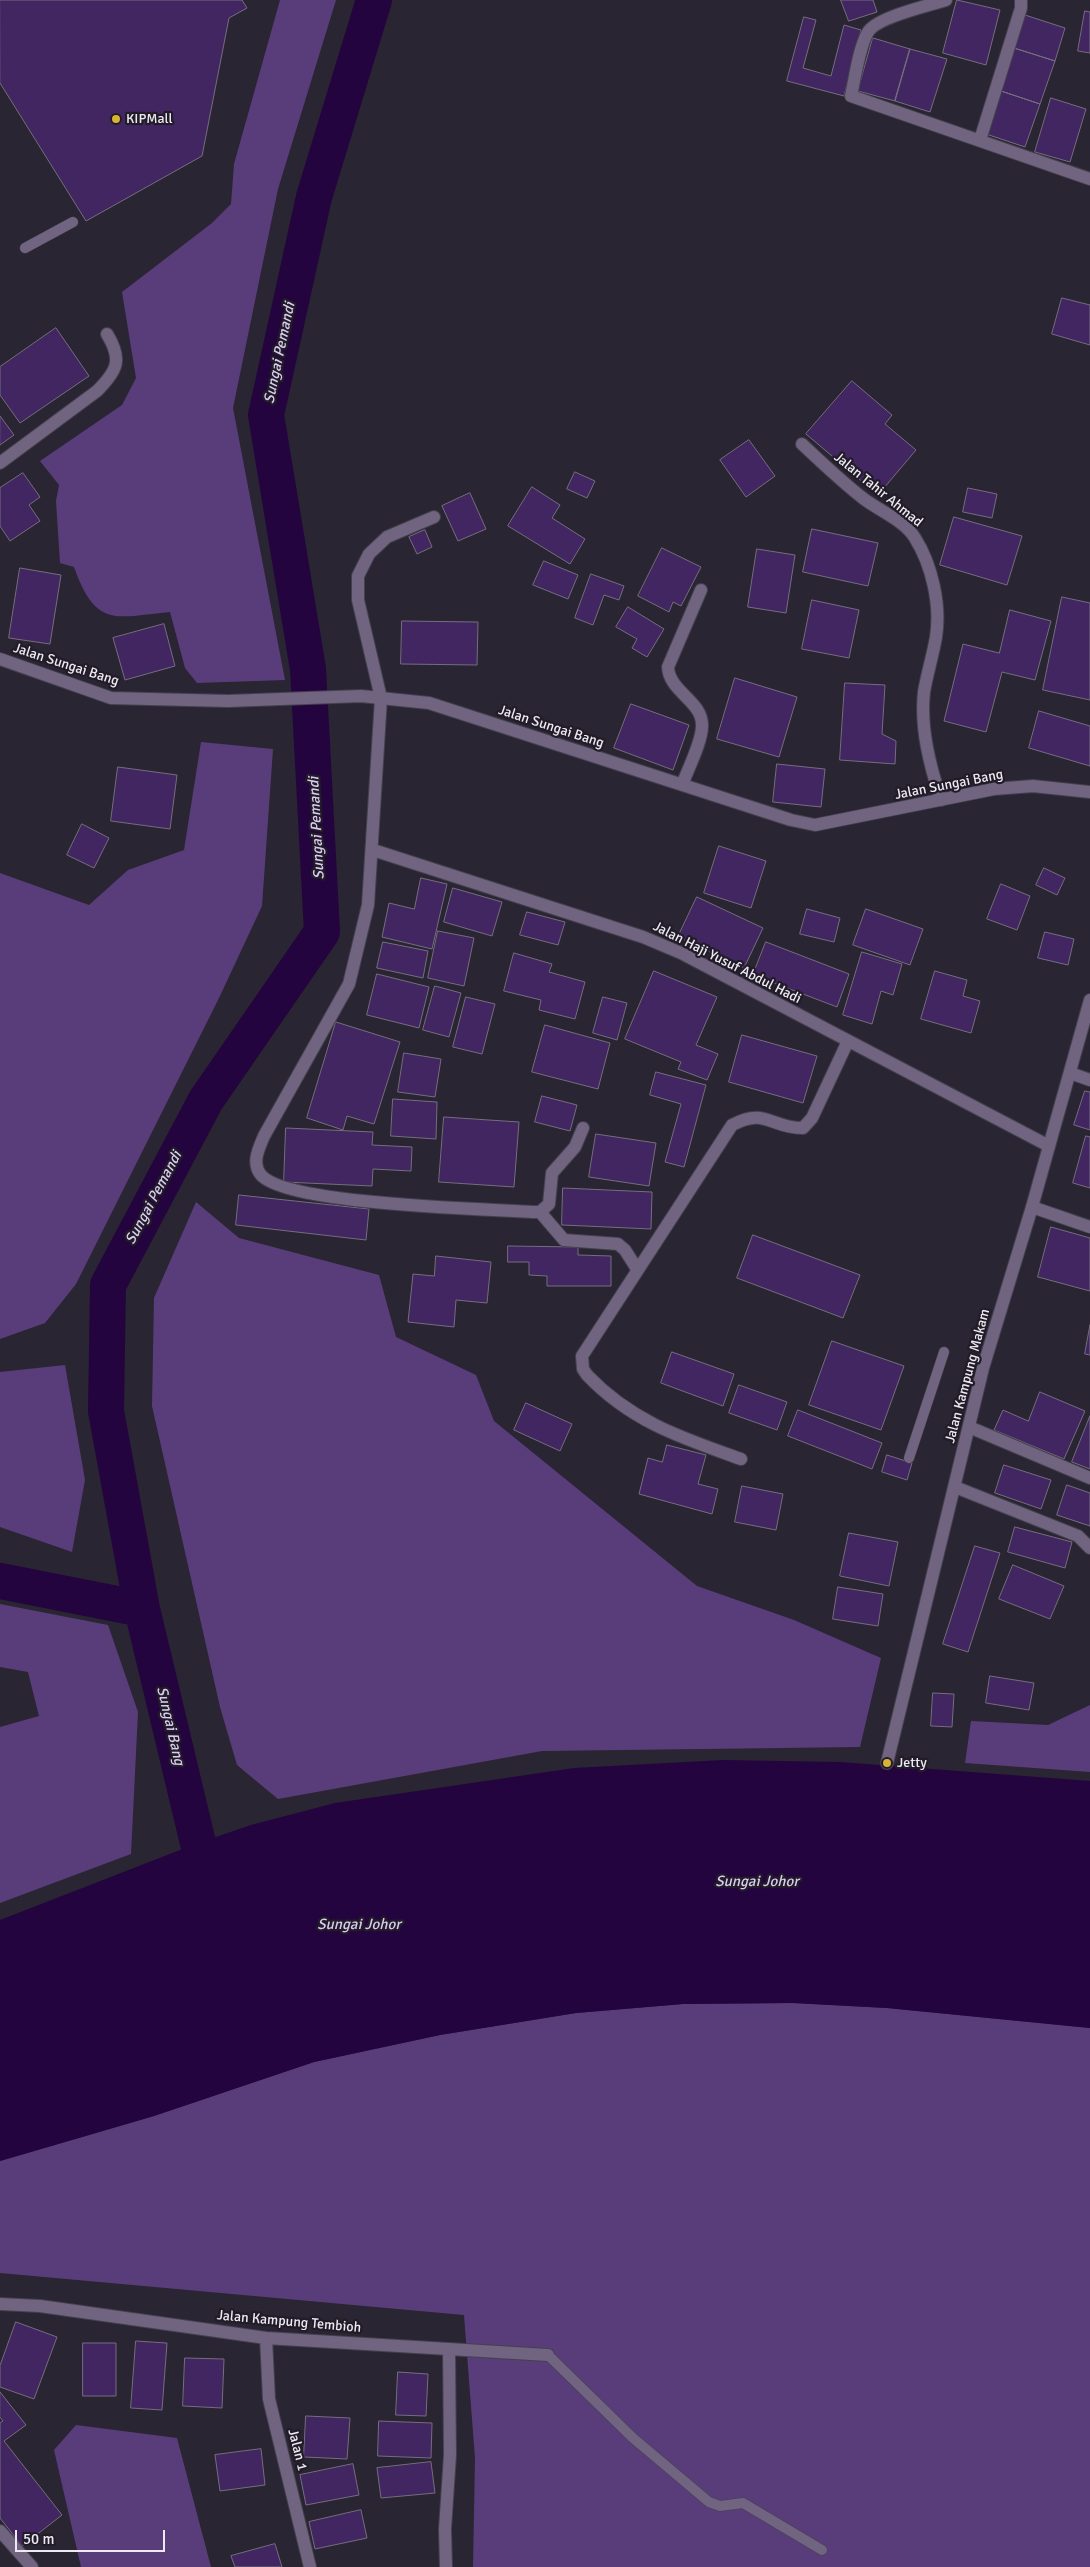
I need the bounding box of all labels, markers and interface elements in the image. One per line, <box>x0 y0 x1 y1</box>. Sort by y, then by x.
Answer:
place label: KIPMall <box>126 111 173 127</box>
marker: KIPMall <box>110 113 122 125</box>
water label: Sungai Pemandi <box>260 301 300 405</box>
street label: Jalan Tahir Ahmad <box>830 449 926 531</box>
street label: Jalan Sungai Bang <box>11 640 121 690</box>
street label: Jalan Sungai Bang <box>496 702 606 752</box>
street label: Jalan Sungai Bang <box>893 766 1005 804</box>
water label: Sungai Pemandi <box>305 776 329 880</box>
street label: Jalan Haji Yusuf Abdul Hadi <box>650 918 804 1008</box>
water label: Sungai Pemandi <box>122 1148 186 1248</box>
street label: Jalan Kampung Makam <box>942 1307 994 1445</box>
water label: Sungai Bang <box>152 1685 188 1767</box>
place label: Jetty <box>897 1755 927 1771</box>
marker: Jetty <box>881 1757 893 1769</box>
water label: Sungai Johor <box>715 1873 799 1891</box>
water label: Sungai Johor <box>317 1916 401 1934</box>
street label: Jalan Kampung Tembioh <box>216 2307 362 2337</box>
street label: Jalan 1 <box>284 2427 310 2473</box>
scale bar <box>18 2520 168 2552</box>
text: 50 m <box>23 2530 54 2548</box>

